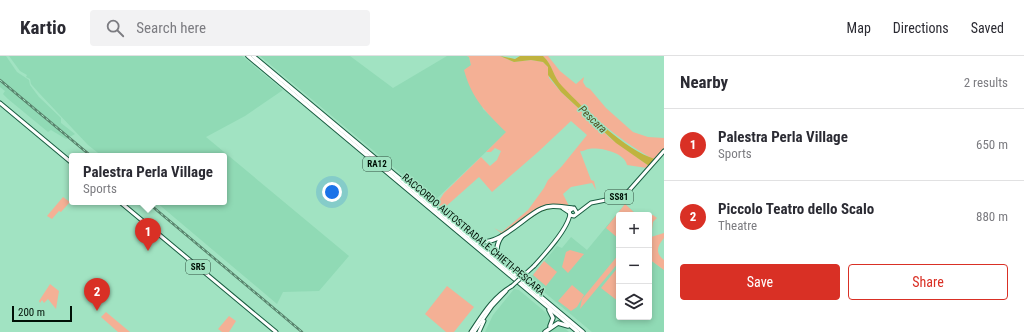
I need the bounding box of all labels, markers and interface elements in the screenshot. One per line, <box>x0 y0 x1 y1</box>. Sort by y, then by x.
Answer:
search box <box>90 10 370 46</box>
text: Kartio <box>20 16 66 39</box>
icon: search <box>104 17 126 39</box>
text: Search here <box>136 19 206 37</box>
text: Map <box>847 20 871 36</box>
text: Directions <box>893 20 949 36</box>
text: Saved <box>971 20 1004 36</box>
text: Nearby <box>680 72 728 92</box>
text: 2 results <box>964 75 1008 90</box>
water label: Pescara <box>576 103 609 136</box>
text: Palestra Perla Village <box>718 128 848 146</box>
text: 1 <box>690 137 696 152</box>
text: 650 m <box>976 137 1008 152</box>
text: Sports <box>718 146 752 161</box>
popup <box>69 153 227 205</box>
road number: RA12 <box>363 157 391 171</box>
text: Palestra Perla Village <box>83 163 213 181</box>
street label: RACCORDO AUTOSTRADALE CHIETI-PESCARA <box>400 171 547 297</box>
text: Sports <box>83 181 117 196</box>
your location <box>322 182 342 202</box>
road number: SS81 <box>605 190 633 204</box>
text: Piccolo Teatro dello Scalo <box>718 200 874 218</box>
text: 2 <box>690 209 696 224</box>
text: 880 m <box>976 209 1008 224</box>
map controls <box>616 212 652 320</box>
button: + <box>616 212 652 248</box>
pin: 1 <box>135 218 161 251</box>
text: Theatre <box>718 218 757 233</box>
button: − <box>616 248 652 284</box>
road number: SR5 <box>186 260 210 274</box>
button: Save <box>680 264 840 300</box>
button: Share <box>848 264 1008 300</box>
pin: 2 <box>84 278 110 311</box>
button: layers <box>616 284 652 320</box>
scale bar <box>12 304 72 323</box>
text: 200 m <box>18 306 45 319</box>

